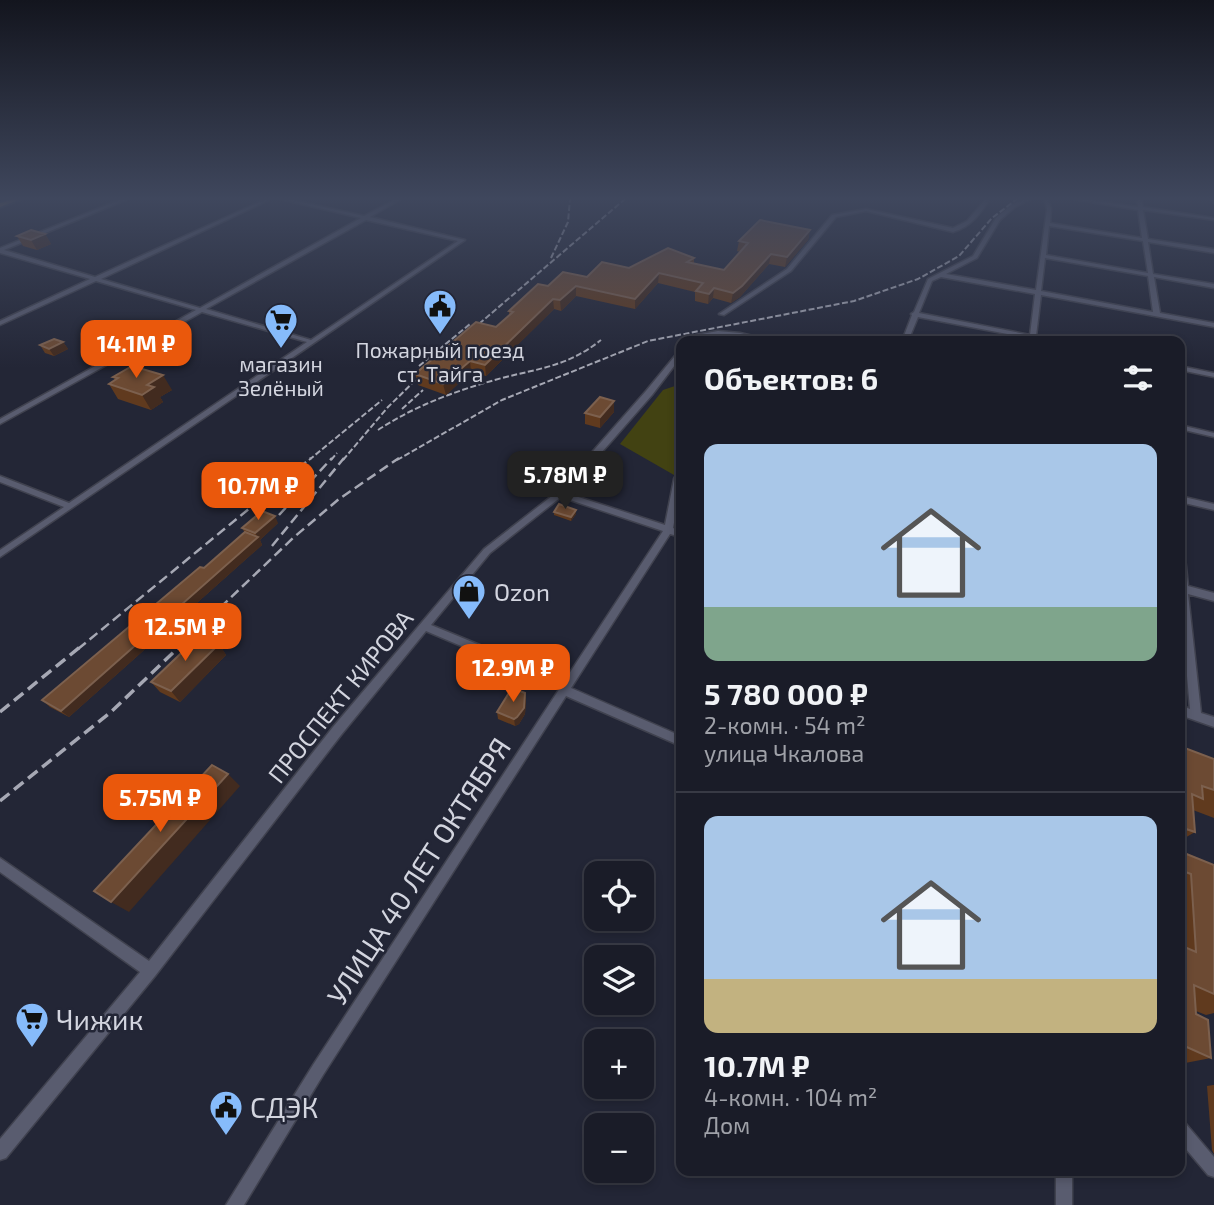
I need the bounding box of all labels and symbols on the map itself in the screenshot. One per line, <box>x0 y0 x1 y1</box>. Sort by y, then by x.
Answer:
public building icon: Пожарный поезд ст. Тайга <box>421 287 459 336</box>
supermarket icon: магазин Зелёный <box>262 301 300 350</box>
pin: 14.1M ₽ <box>71 320 201 380</box>
place label: Пожарный поезд ст. Тайга <box>356 337 524 386</box>
place label: магазин Зелёный <box>238 351 324 400</box>
pin: 5.78M ₽ <box>500 452 630 511</box>
pin: 10.7M ₽ <box>193 462 323 522</box>
shop icon: Ozon <box>450 572 488 621</box>
place label: Ozon <box>494 577 550 606</box>
pin: 12.5M ₽ <box>120 604 250 663</box>
street label: ПРОСПЕКТ КИРОВА <box>261 604 419 788</box>
pin: 12.9M ₽ <box>448 644 578 704</box>
street label: УЛИЦА 40 ЛЕТ ОКТЯБРЯ <box>319 731 517 1011</box>
pin: 5.75M ₽ <box>95 774 225 834</box>
supermarket icon: Чижик <box>13 1000 51 1049</box>
place label: Чижик <box>56 1002 143 1036</box>
public building icon: СДЭК <box>207 1088 245 1137</box>
place label: СДЭК <box>250 1090 318 1124</box>

